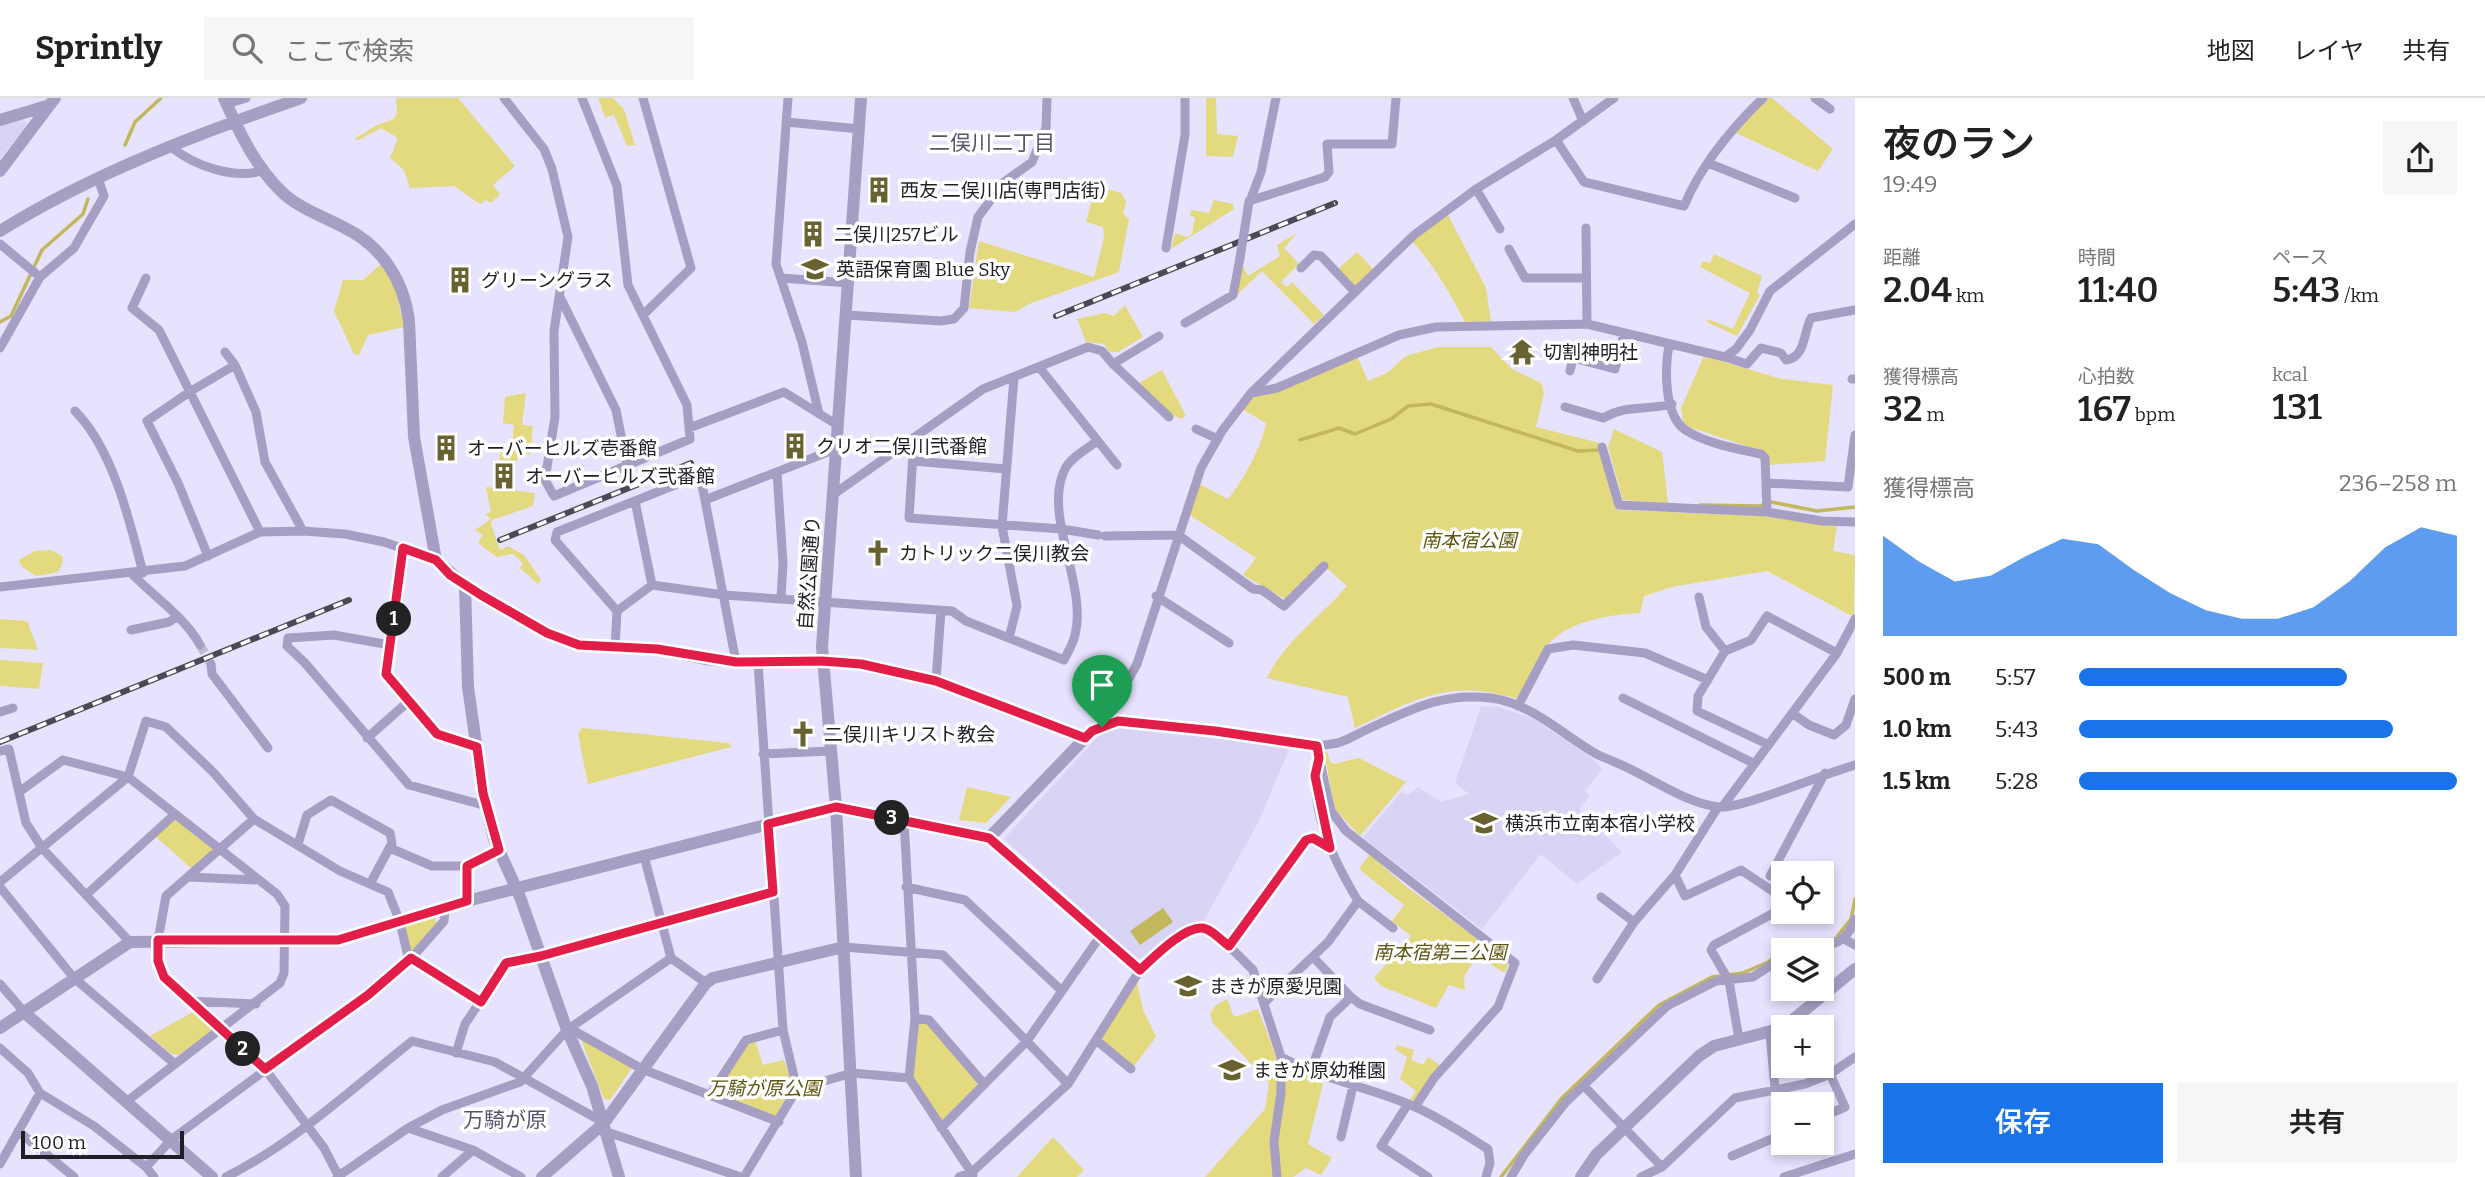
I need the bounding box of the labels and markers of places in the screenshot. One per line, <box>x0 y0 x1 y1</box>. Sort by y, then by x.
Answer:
building icon: 西友 二俣川店(専門店街) <box>864 175 894 205</box>
place label: 西友 二俣川店(専門店街) <box>900 179 1106 202</box>
building icon: 二俣川257ビル <box>798 219 828 249</box>
place label: 二俣川257ビル <box>834 223 959 246</box>
school or university icon: 英語保育園 Blue Sky <box>800 254 830 284</box>
place label: 英語保育園 Blue Sky <box>836 258 1011 281</box>
building icon: グリーングラス <box>445 265 475 295</box>
place label: グリーングラス <box>481 269 613 292</box>
temple icon: 切割神明社 <box>1507 337 1537 367</box>
place label: 切割神明社 <box>1543 341 1638 364</box>
building icon: クリオ二俣川弐番館 <box>780 431 810 461</box>
building icon: オーバーヒルズ壱番館 <box>431 433 461 463</box>
place label: クリオ二俣川弐番館 <box>816 435 987 458</box>
place label: オーバーヒルズ壱番館 <box>467 437 657 460</box>
building icon: オーバーヒルズ弐番館 <box>489 461 519 491</box>
place label: オーバーヒルズ弐番館 <box>525 465 715 488</box>
church icon: カトリック二俣川教会 <box>863 538 893 568</box>
place label: カトリック二俣川教会 <box>899 542 1089 565</box>
pin: 1 <box>376 602 412 636</box>
pin <box>1072 655 1132 727</box>
church icon: 二俣川キリスト教会 <box>788 719 818 749</box>
place label: 二俣川キリスト教会 <box>824 723 995 746</box>
pin: 3 <box>874 800 910 836</box>
school or university icon: 横浜市立南本宿小学校 <box>1469 808 1499 838</box>
place label: 横浜市立南本宿小学校 <box>1505 812 1695 835</box>
school or university icon: まきが原愛児園 <box>1173 971 1203 1001</box>
place label: まきが原愛児園 <box>1209 975 1342 998</box>
pin: 2 <box>226 1032 260 1066</box>
school or university icon: まきが原幼稚園 <box>1217 1055 1247 1085</box>
place label: まきが原幼稚園 <box>1253 1059 1386 1082</box>

